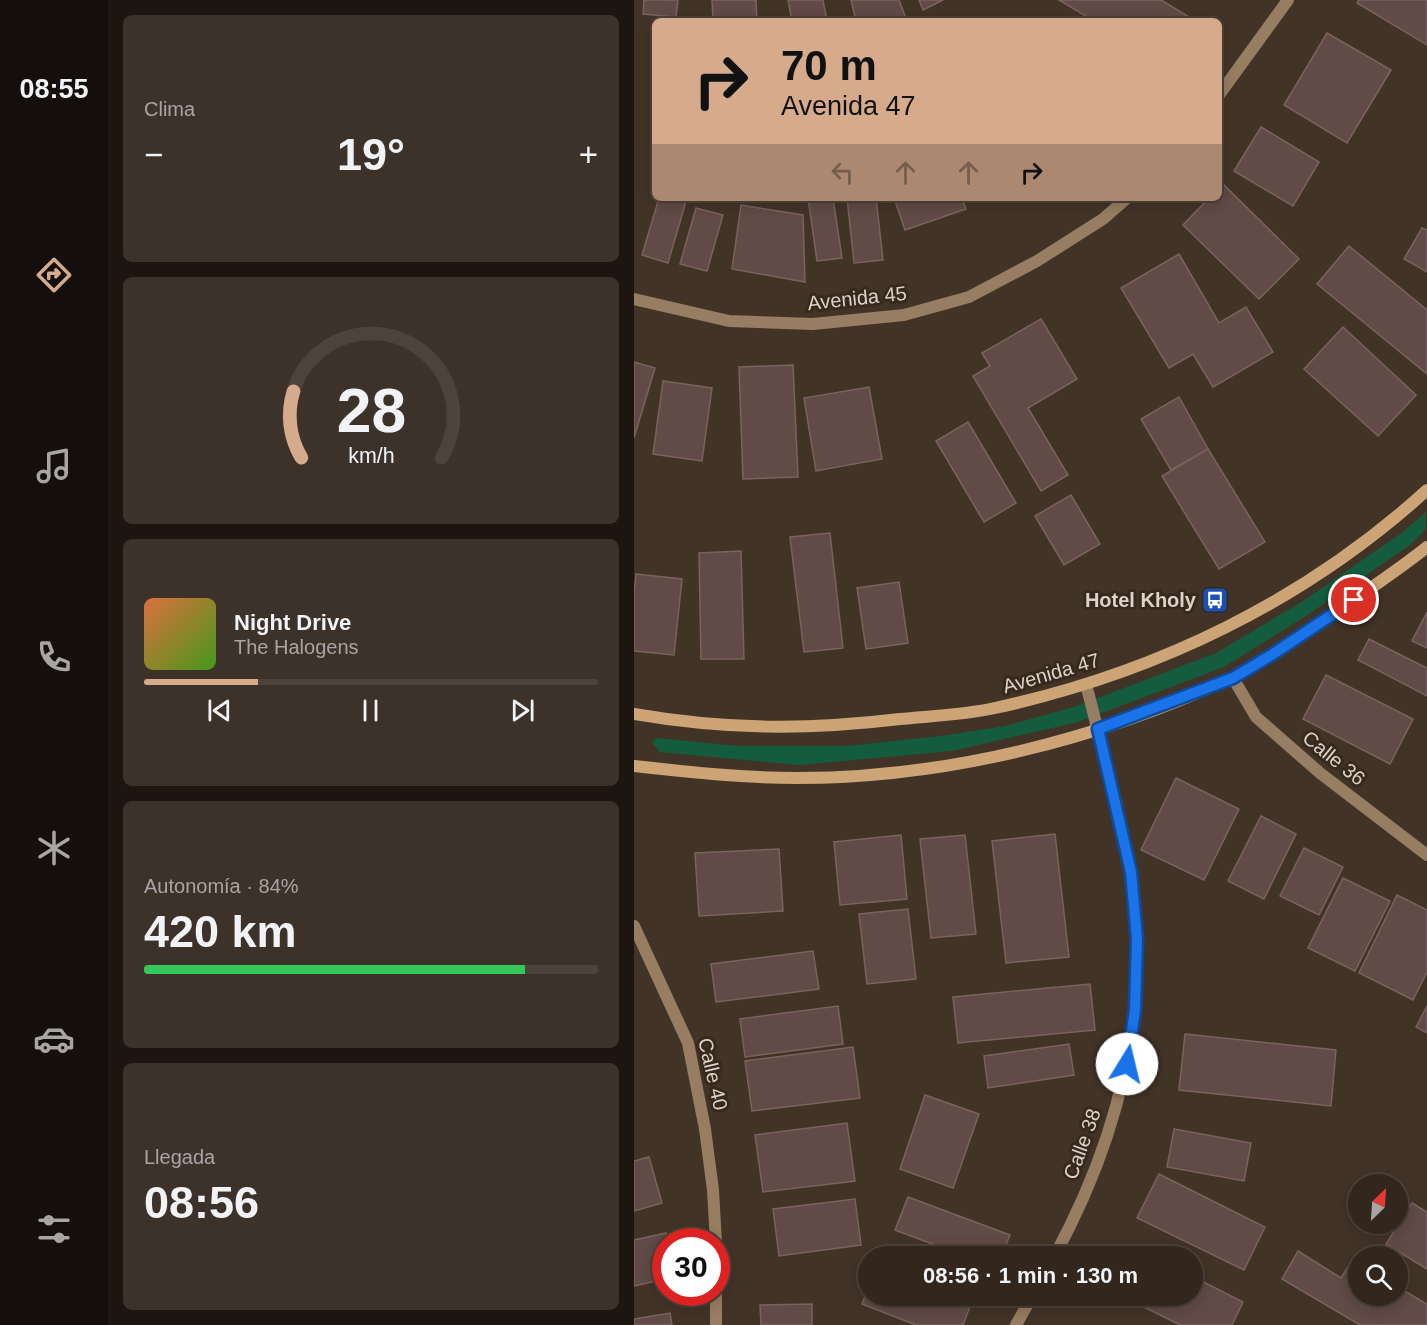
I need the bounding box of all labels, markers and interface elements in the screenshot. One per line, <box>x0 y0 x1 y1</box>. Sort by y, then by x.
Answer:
icon: right <box>682 42 760 120</box>
text: 70 m <box>781 42 877 89</box>
text: 08:55 <box>19 74 89 104</box>
text: Avenida 47 <box>781 91 916 121</box>
text: Clima <box>144 98 195 120</box>
text: 19° <box>337 129 405 180</box>
text: − <box>144 136 163 173</box>
text: + <box>579 136 598 173</box>
icon: left <box>826 156 859 189</box>
icon: ahead <box>889 156 922 189</box>
icon: ahead <box>952 156 985 189</box>
icon: right <box>1015 156 1048 189</box>
icon: directions <box>33 254 75 296</box>
street label: Avenida 45 <box>806 282 908 314</box>
text: 28 <box>336 376 406 445</box>
text: km/h <box>348 444 394 468</box>
icon: music <box>33 445 75 487</box>
pin <box>1328 574 1379 625</box>
icon: arrive <box>1337 583 1370 616</box>
bus stop icon: Hotel Kholy <box>1200 585 1230 615</box>
place label: Hotel Kholy <box>1085 589 1197 611</box>
text: Night Drive <box>234 610 351 635</box>
icon: phone <box>33 636 75 678</box>
text: The Halogens <box>234 636 359 658</box>
street label: Avenida 47 <box>1000 649 1102 697</box>
icon: previous <box>203 694 236 727</box>
icon: pause <box>354 694 387 727</box>
icon: next <box>506 694 539 727</box>
street label: Calle 36 <box>1299 726 1369 790</box>
icon: climate <box>33 827 75 869</box>
text: Autonomía · 84% <box>144 875 299 897</box>
text: 420 km <box>144 906 297 957</box>
icon: car <box>33 1018 75 1060</box>
position arrow <box>1095 1032 1159 1096</box>
street label: Calle 40 <box>694 1036 732 1112</box>
street label: Calle 38 <box>1059 1106 1105 1182</box>
text: Llegada <box>144 1146 215 1168</box>
north arrow <box>1348 1174 1408 1234</box>
map controls <box>1348 1174 1408 1306</box>
text: 08:56 <box>144 1177 259 1228</box>
icon: filters <box>33 1208 75 1250</box>
speed limit sign: 30 <box>652 1228 730 1306</box>
button: search <box>1348 1246 1408 1306</box>
text: 08:56 · 1 min · 130 m <box>923 1263 1138 1288</box>

